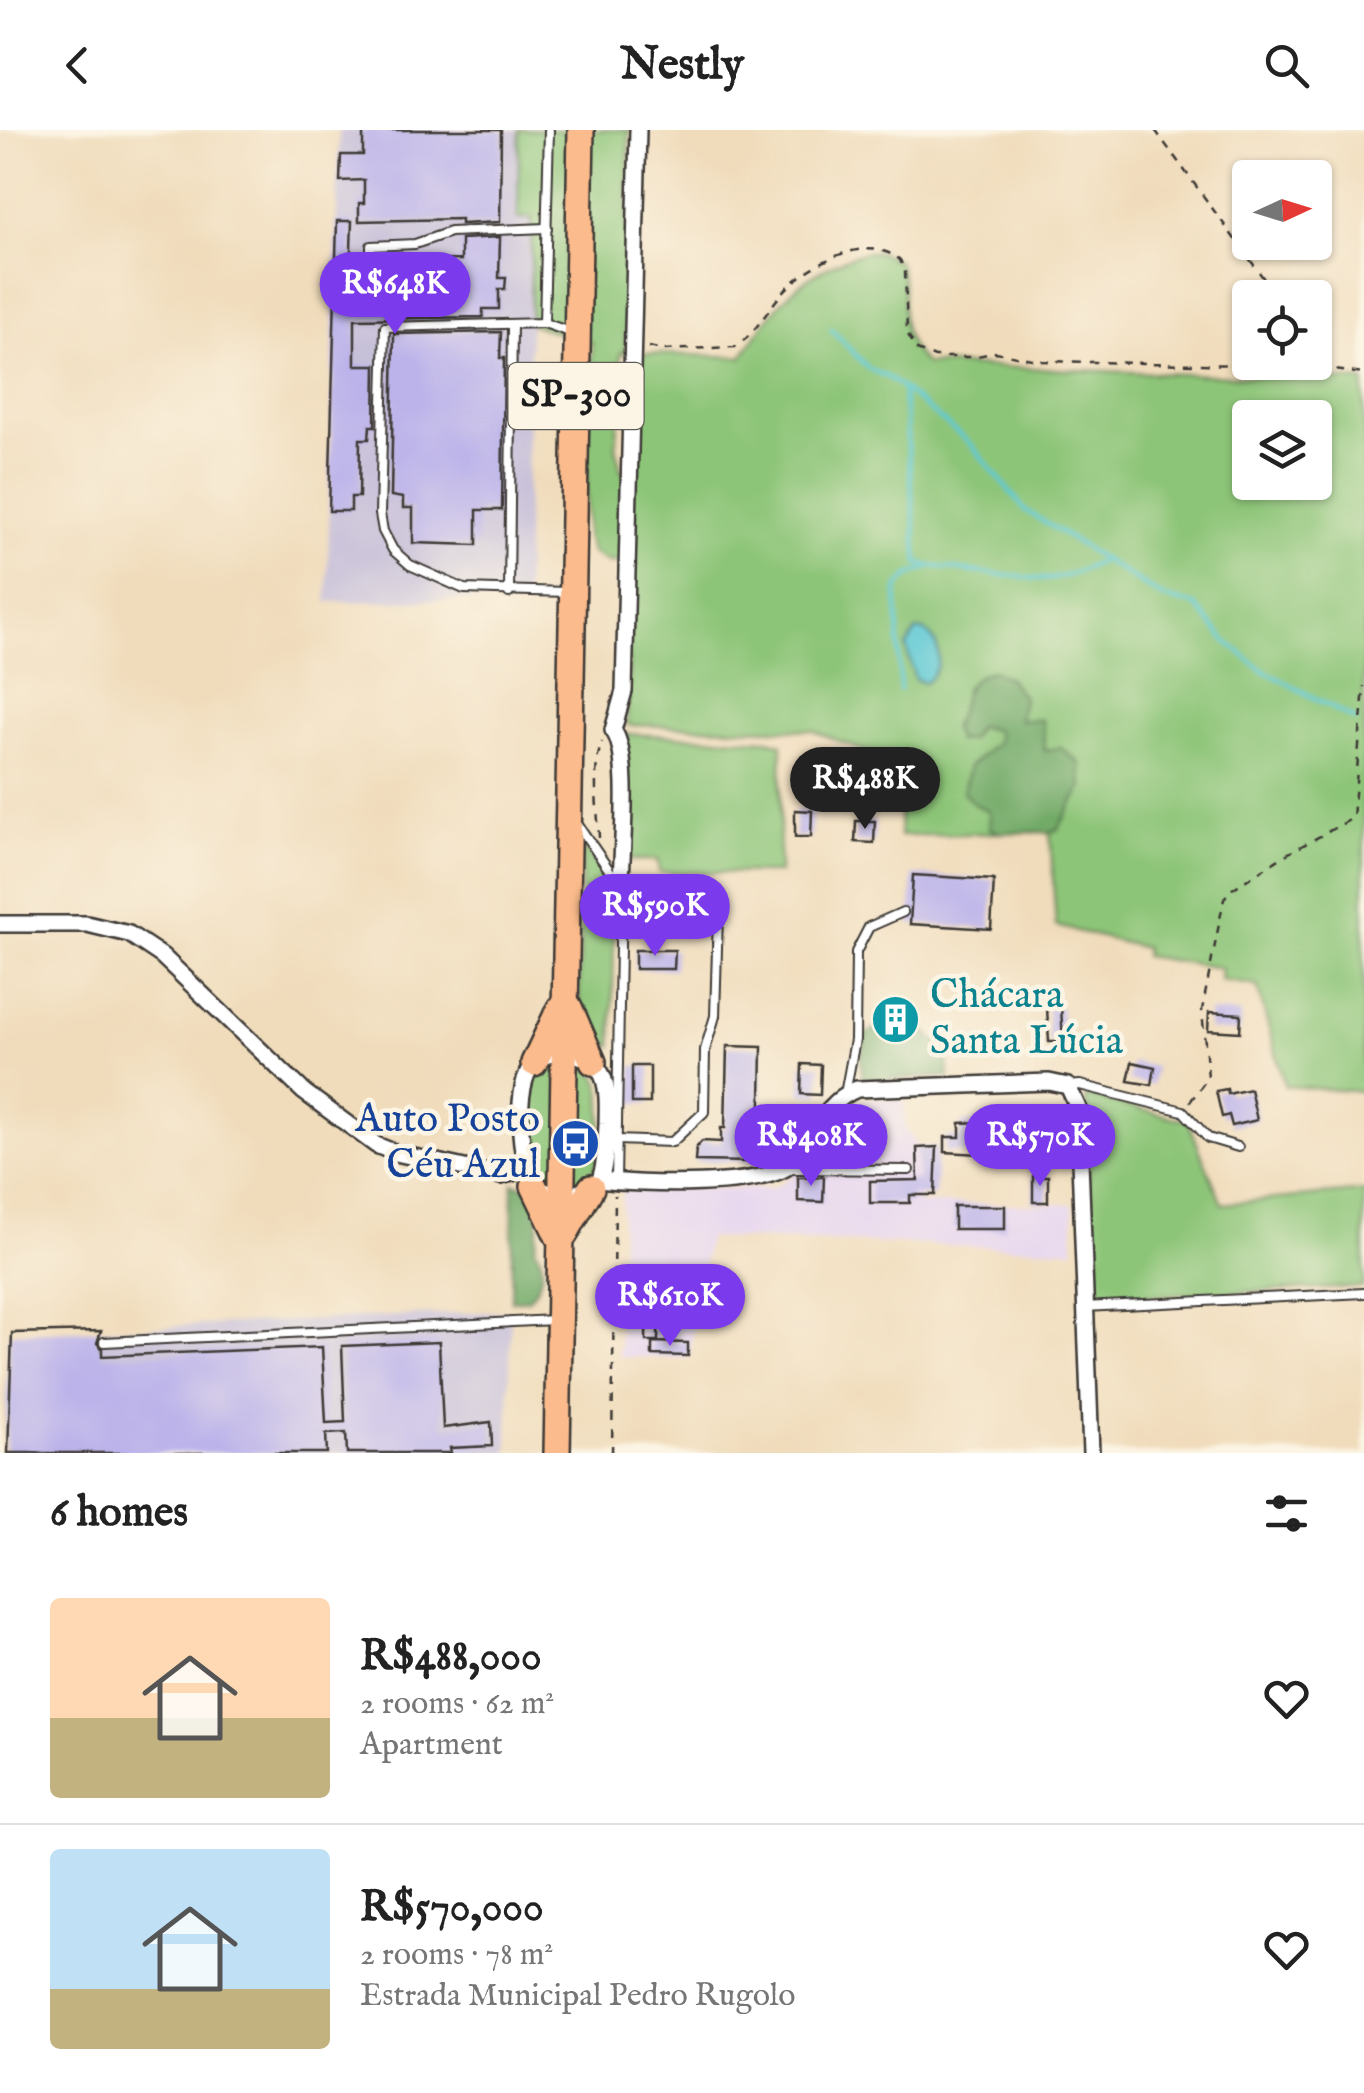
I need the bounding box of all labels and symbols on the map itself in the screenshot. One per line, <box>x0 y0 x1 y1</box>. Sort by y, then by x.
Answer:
north arrow <box>1232 160 1332 260</box>
pin: R$648K <box>314 252 476 337</box>
road number: SP-300 <box>508 363 644 429</box>
pin: R$488K <box>784 747 946 832</box>
pin: R$590K <box>574 874 736 959</box>
place label: Chácara Santa Lúcia <box>930 971 1124 1068</box>
building icon: Chácara Santa Lúcia <box>869 993 921 1045</box>
place label: Auto Posto Céu Azul <box>354 1095 540 1192</box>
pin: R$408K <box>730 1104 892 1189</box>
pin: R$570K <box>959 1104 1121 1189</box>
bus stop icon: Auto Posto Céu Azul <box>549 1117 601 1169</box>
pin: R$610K <box>589 1264 751 1349</box>

